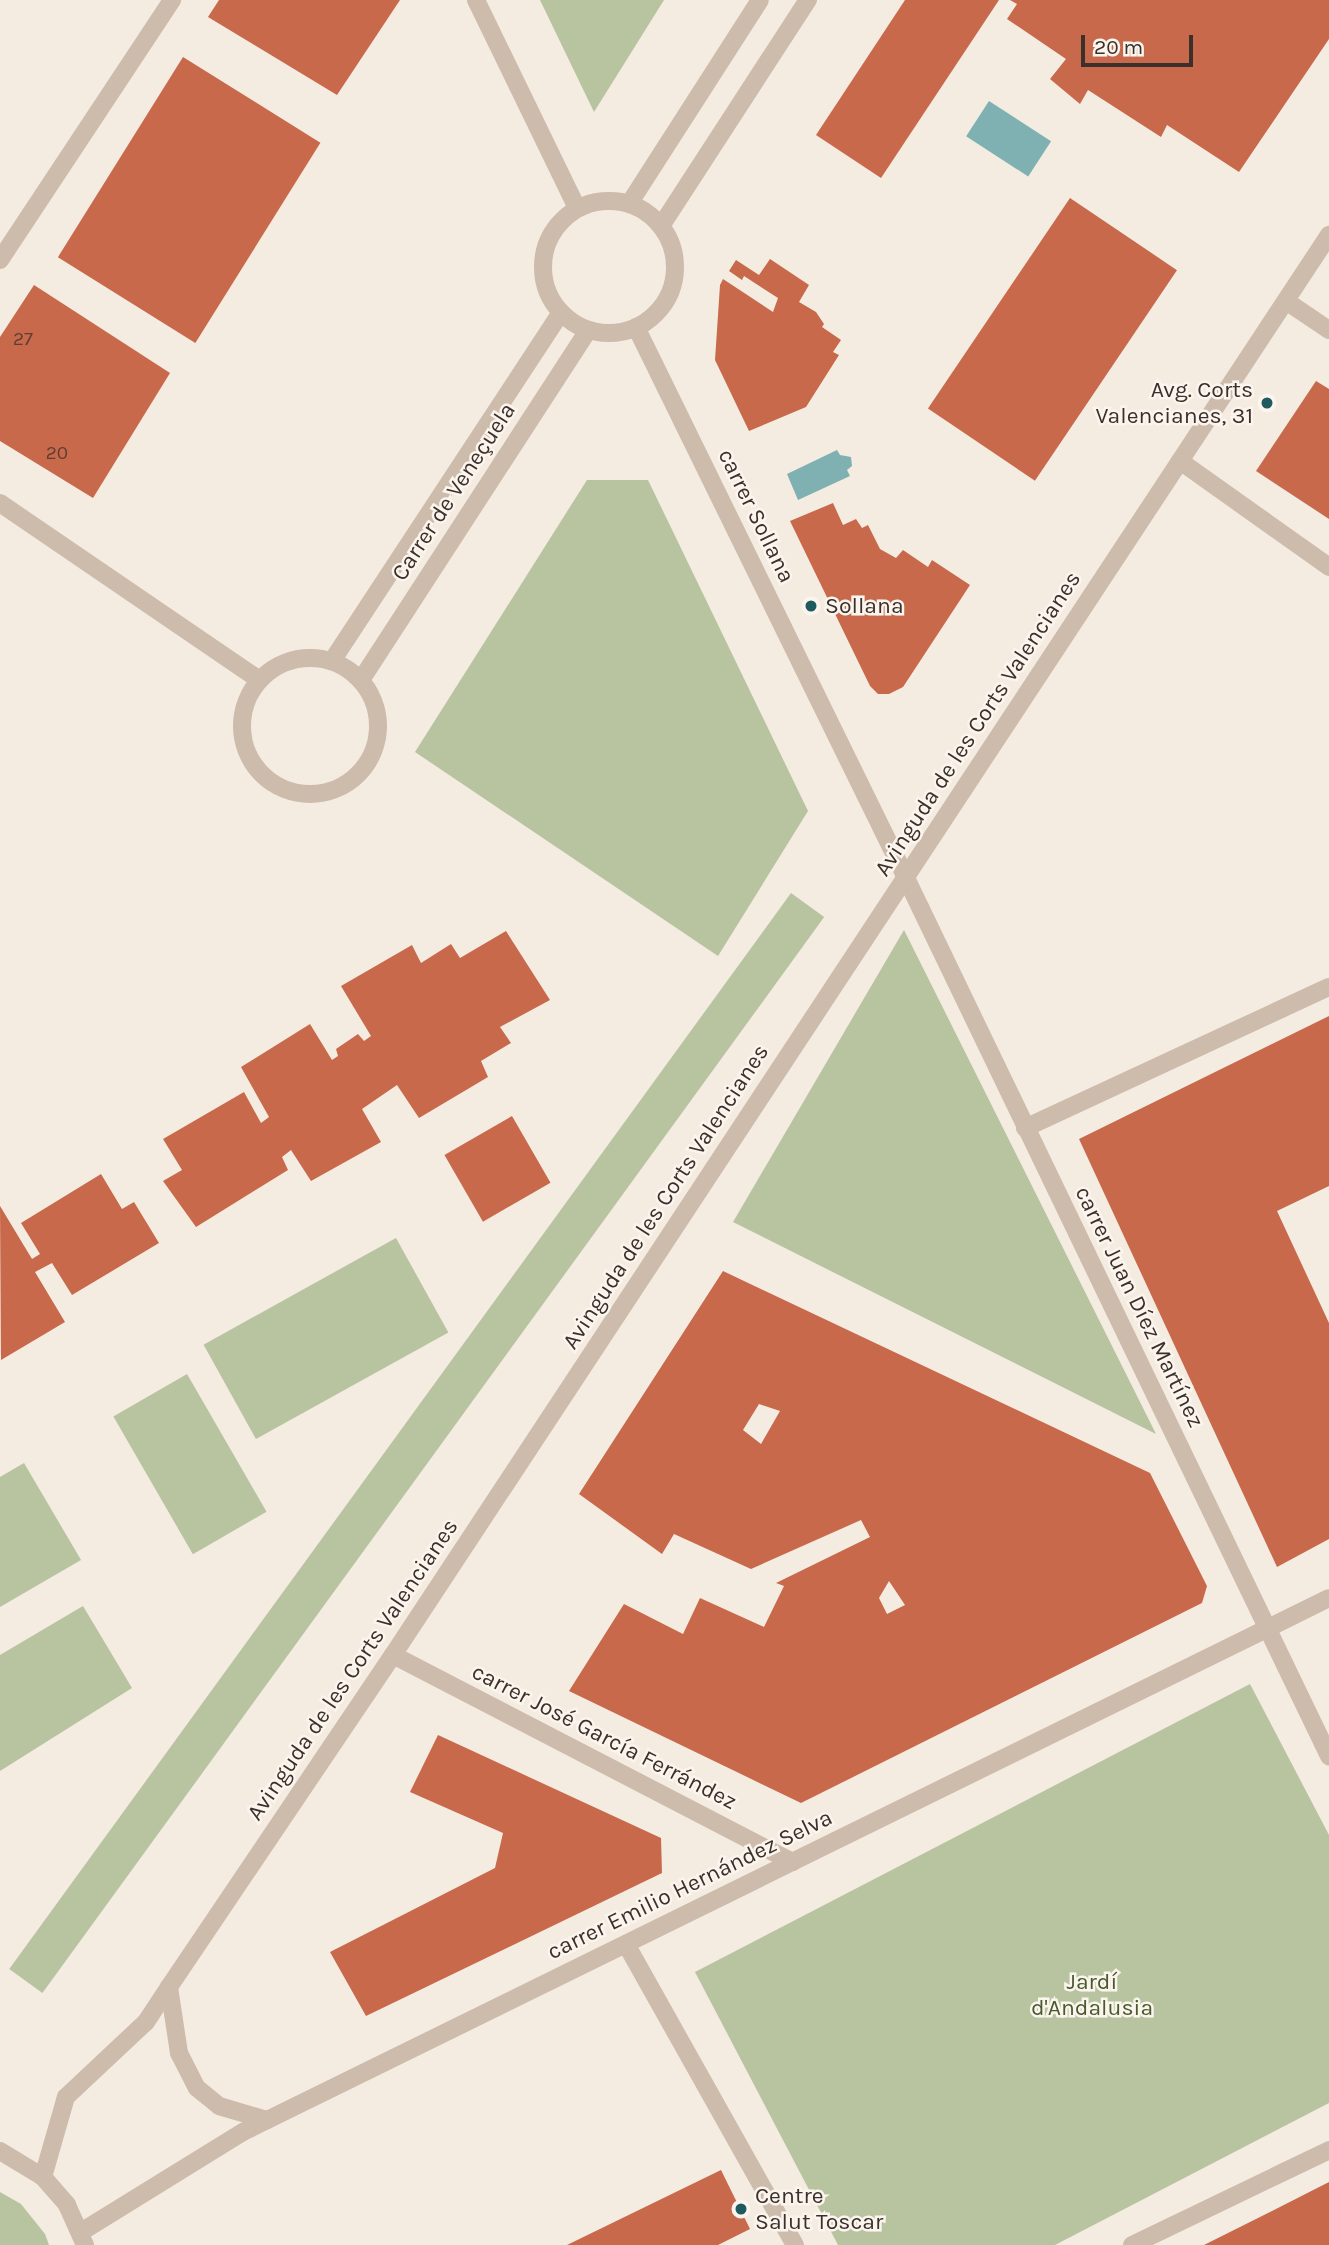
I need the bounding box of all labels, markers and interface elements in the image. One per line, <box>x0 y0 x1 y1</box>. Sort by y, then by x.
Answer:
scale bar <box>1084 21 1196 65</box>
text: 20 m <box>1094 35 1143 59</box>
house number: 27 <box>13 329 33 351</box>
place label: Avg. Corts Valencianes, 31 <box>1095 376 1253 430</box>
marker: Avg. Corts Valencianes, 31 <box>1259 395 1275 411</box>
street label: Carrer de Veneçuela <box>386 398 522 586</box>
house number: 20 <box>46 443 68 465</box>
street label: carrer Sollana <box>712 445 800 587</box>
street label: Avinguda de les Corts Valencianes <box>869 566 1087 882</box>
place label: Sollana <box>825 592 904 620</box>
marker: Sollana <box>803 598 819 614</box>
street label: Avinguda de les Corts Valencianes <box>557 1039 775 1355</box>
street label: carrer Juan Díez Martínez <box>1069 1182 1209 1432</box>
street label: Avinguda de les Corts Valencianes <box>242 1514 464 1826</box>
street label: carrer José García Ferrández <box>467 1658 741 1816</box>
street label: carrer Emilio Hernández Selva <box>543 1804 837 1966</box>
park label: Jardí d'Andalusia <box>1031 1968 1153 2022</box>
place label: Centre Salut Toscar <box>755 2182 883 2236</box>
marker: Centre Salut Toscar <box>733 2201 749 2217</box>

